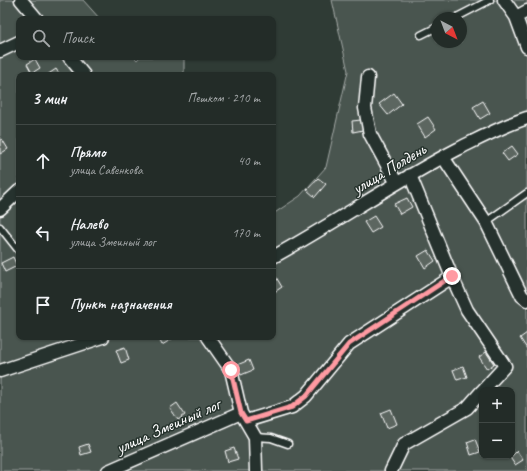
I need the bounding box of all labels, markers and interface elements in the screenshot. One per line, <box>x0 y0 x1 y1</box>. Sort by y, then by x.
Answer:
north arrow <box>431 12 467 48</box>
search box <box>16 16 276 60</box>
icon: search <box>30 27 52 49</box>
text: Поиск <box>62 29 94 48</box>
text: 3 мин <box>32 88 67 109</box>
text: Пешком · 210 m <box>187 90 260 106</box>
street label: улица Полдень <box>348 138 431 200</box>
text: Прямо <box>70 143 106 162</box>
icon: ahead <box>32 150 54 172</box>
text: 40 m <box>238 153 260 169</box>
text: улица Савенкова <box>70 162 143 178</box>
text: Налево <box>70 215 108 234</box>
icon: left <box>32 222 54 244</box>
text: 170 m <box>232 225 260 241</box>
text: улица Змеиный лог <box>70 234 155 250</box>
route end <box>443 267 461 285</box>
icon: arrive <box>32 294 54 316</box>
text: Пункт назначения <box>70 295 172 314</box>
route start <box>222 361 240 379</box>
map controls <box>479 387 515 459</box>
button: + <box>479 387 515 423</box>
street label: улица Змеиный лог <box>112 393 225 459</box>
button: − <box>479 423 515 459</box>

